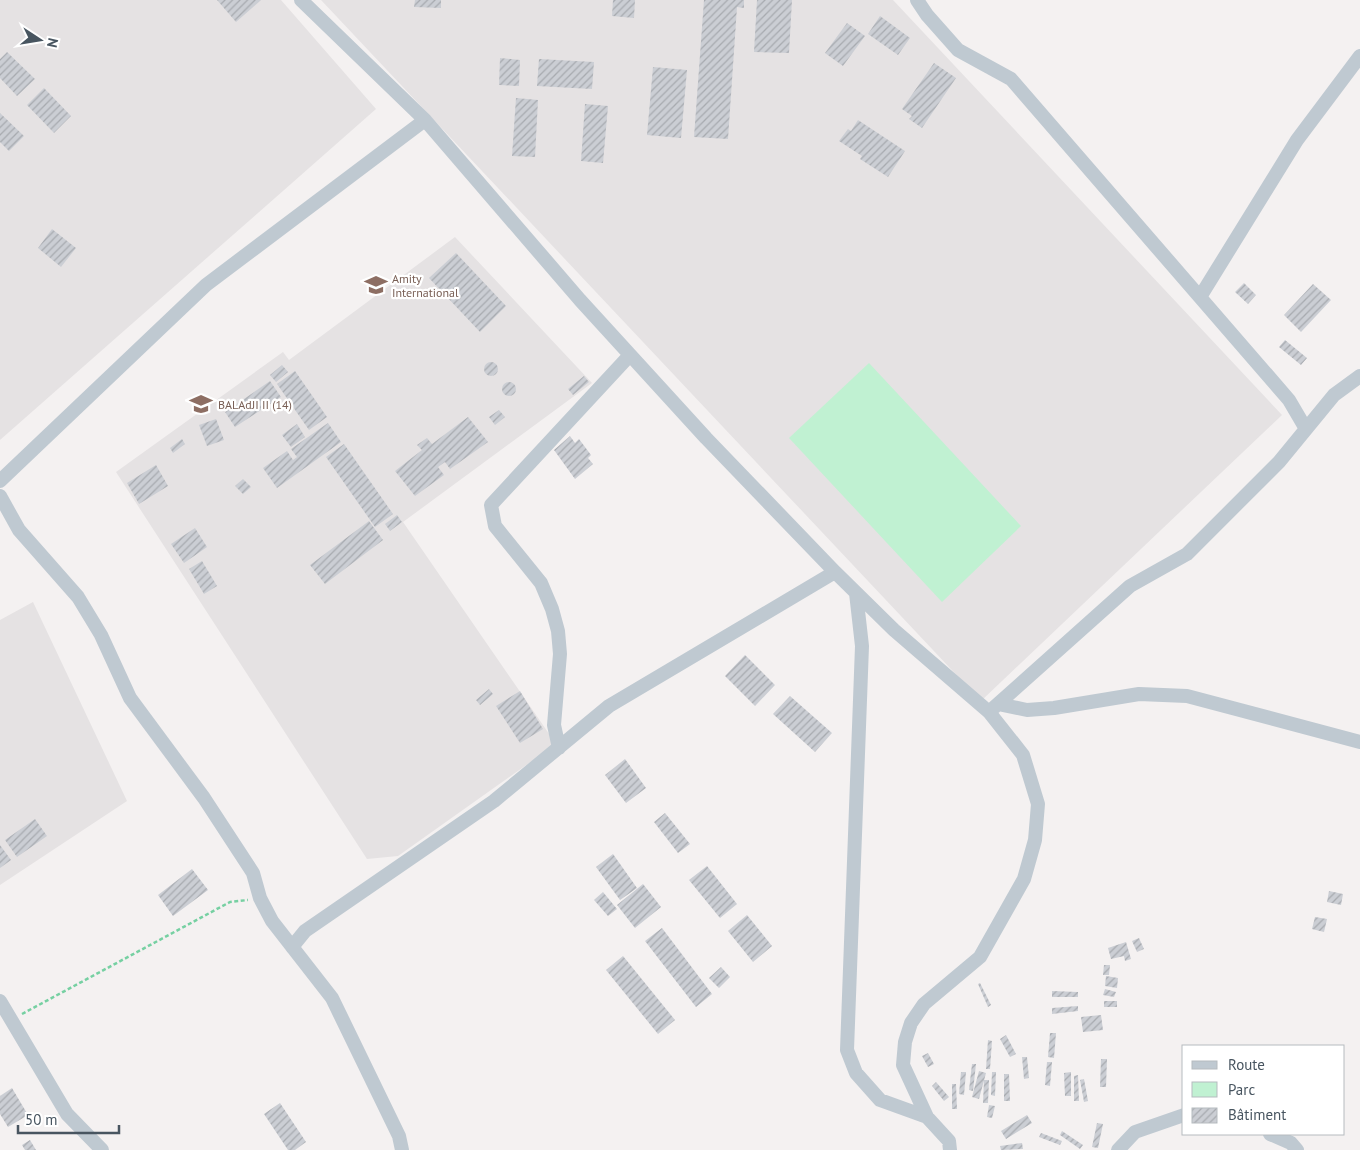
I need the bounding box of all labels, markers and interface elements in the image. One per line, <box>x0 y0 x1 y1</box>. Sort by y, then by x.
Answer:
north arrow <box>15 15 65 65</box>
text: N <box>43 36 62 49</box>
place label: Amity International <box>392 271 459 300</box>
school or university icon: Amity International <box>363 272 389 298</box>
school or university icon: BALAdJI II (14) <box>188 391 214 417</box>
place label: BALAdJI II (14) <box>218 397 292 412</box>
legend <box>1182 1045 1345 1135</box>
text: Route <box>1228 1055 1265 1074</box>
text: Parc <box>1228 1080 1255 1099</box>
scale bar <box>18 1102 119 1134</box>
text: Bâtiment <box>1228 1105 1286 1124</box>
text: 50 m <box>25 1110 58 1129</box>

